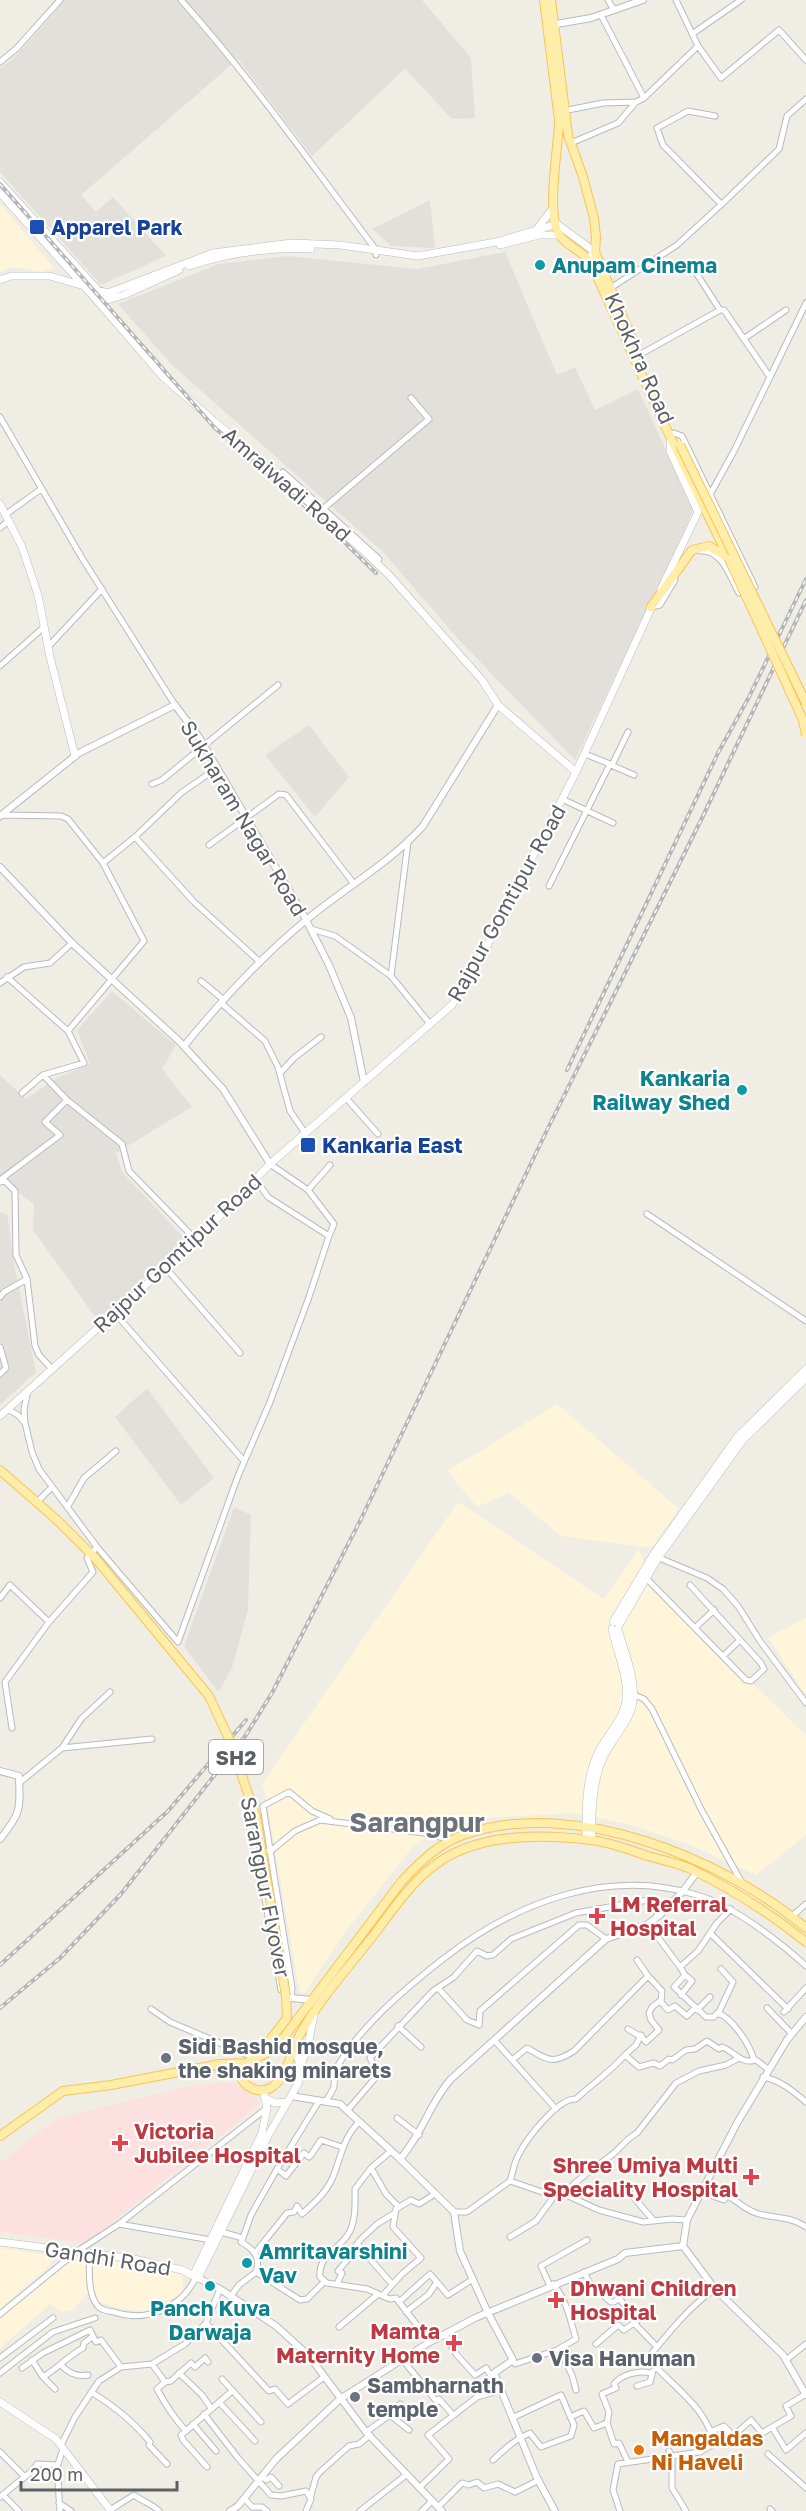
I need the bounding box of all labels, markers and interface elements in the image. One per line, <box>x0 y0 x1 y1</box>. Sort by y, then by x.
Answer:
place label: Apparel Park <box>51 214 183 240</box>
marker: Apparel Park <box>28 218 46 236</box>
place label: Anupam Cinema <box>552 252 717 278</box>
marker: Anupam Cinema <box>533 258 547 272</box>
street label: Khokhra Road <box>599 288 681 428</box>
street label: Amraiwadi Road <box>217 421 357 547</box>
street label: Sukharam Nagar Road <box>175 715 313 921</box>
street label: Rajpur Gomtipur Road <box>441 800 571 1006</box>
place label: Kankaria Railway Shed <box>592 1065 730 1115</box>
marker: Kankaria Railway Shed <box>735 1083 749 1097</box>
place label: Kankaria East <box>322 1132 463 1158</box>
marker: Kankaria East <box>299 1136 317 1154</box>
street label: Rajpur Gomtipur Road <box>87 1168 267 1338</box>
road number: SH2 <box>209 1740 263 1774</box>
street label: Sarangpur Flyover <box>236 1794 296 1980</box>
district label: Sarangpur <box>349 1806 485 1838</box>
place label: LM Referral Hospital <box>610 1891 728 1941</box>
marker: LM Referral Hospital <box>588 1907 606 1925</box>
place label: Sidi Bashid mosque, the shaking minarets <box>178 2033 392 2083</box>
marker: Sidi Bashid mosque, the shaking minarets <box>159 2051 173 2065</box>
place label: Victoria Jubilee Hospital <box>134 2118 301 2168</box>
marker: Victoria Jubilee Hospital <box>111 2134 129 2152</box>
place label: Shree Umiya Multi Speciality Hospital <box>543 2152 738 2202</box>
marker: Shree Umiya Multi Speciality Hospital <box>742 2168 760 2186</box>
street label: Gandhi Road <box>43 2235 173 2281</box>
place label: Amritavarshini Vav <box>259 2238 407 2288</box>
marker: Amritavarshini Vav <box>240 2256 254 2270</box>
place label: Dhwani Children Hospital <box>570 2275 737 2325</box>
marker: Panch Kuva Darwaja <box>203 2279 217 2293</box>
marker: Dhwani Children Hospital <box>547 2291 565 2309</box>
place label: Panch Kuva Darwaja <box>150 2295 270 2345</box>
place label: Mamta Maternity Home <box>276 2318 440 2368</box>
marker: Mamta Maternity Home <box>445 2334 463 2352</box>
place label: Visa Hanuman <box>549 2345 695 2371</box>
marker: Visa Hanuman <box>530 2351 544 2365</box>
place label: Sambharnath temple <box>367 2372 504 2422</box>
marker: Sambharnath temple <box>348 2390 362 2404</box>
place label: Mangaldas Ni Haveli <box>651 2425 764 2475</box>
marker: Mangaldas Ni Haveli <box>632 2443 646 2457</box>
scale bar <box>21 2454 177 2492</box>
text: 200 m <box>30 2463 83 2485</box>

